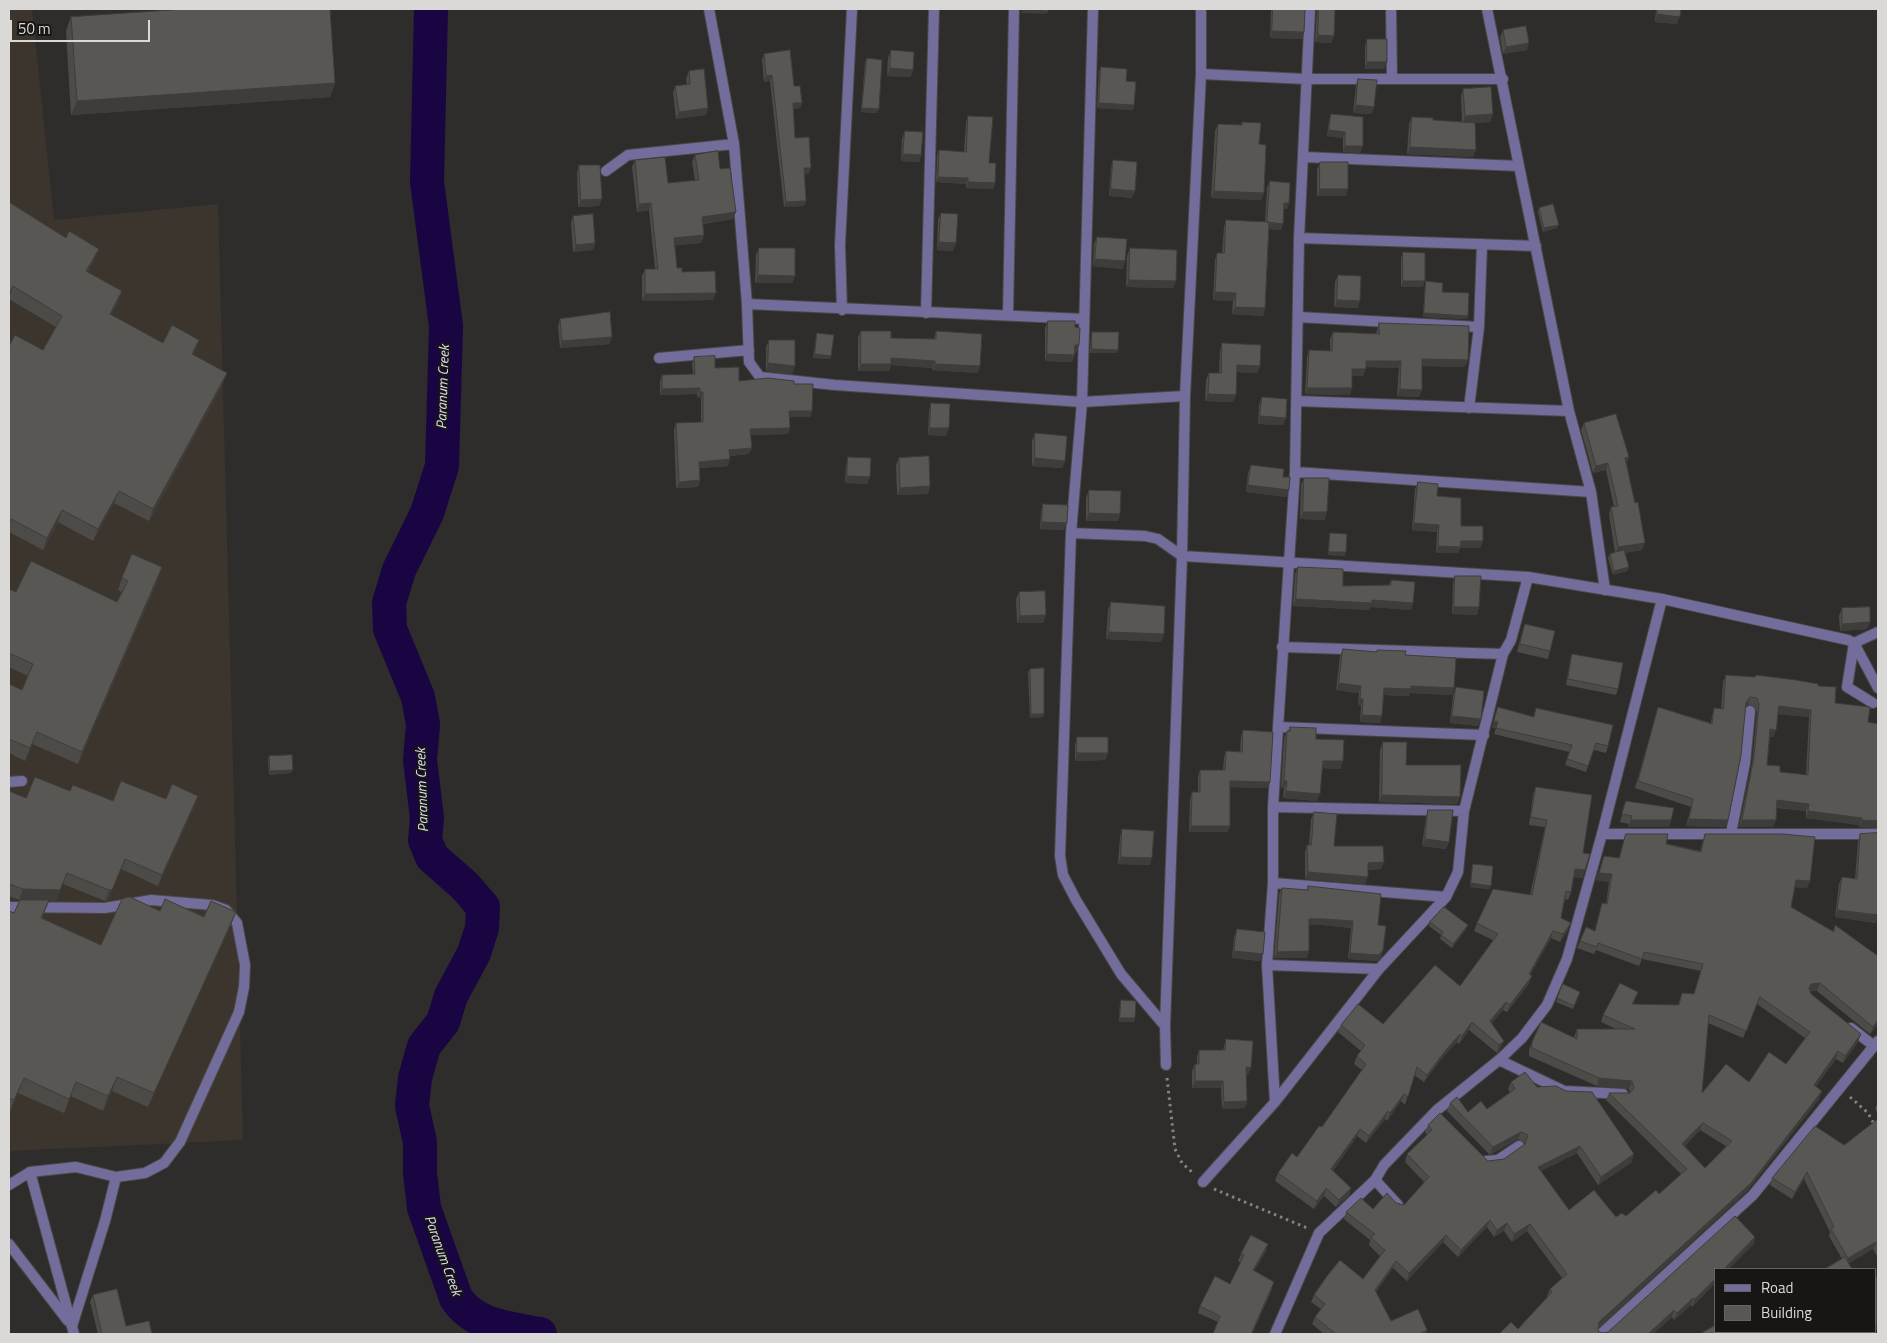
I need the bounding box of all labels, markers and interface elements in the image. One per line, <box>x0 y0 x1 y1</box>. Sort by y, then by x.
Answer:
scale bar <box>12 10 152 42</box>
text: 50 m <box>18 17 51 40</box>
water label: Paranum Creek <box>434 345 454 429</box>
water label: Paranum Creek <box>413 748 433 832</box>
water label: Paranum Creek <box>420 1214 464 1298</box>
legend <box>1714 1268 1877 1333</box>
text: Road <box>1761 1276 1793 1299</box>
text: Building <box>1761 1301 1812 1324</box>

